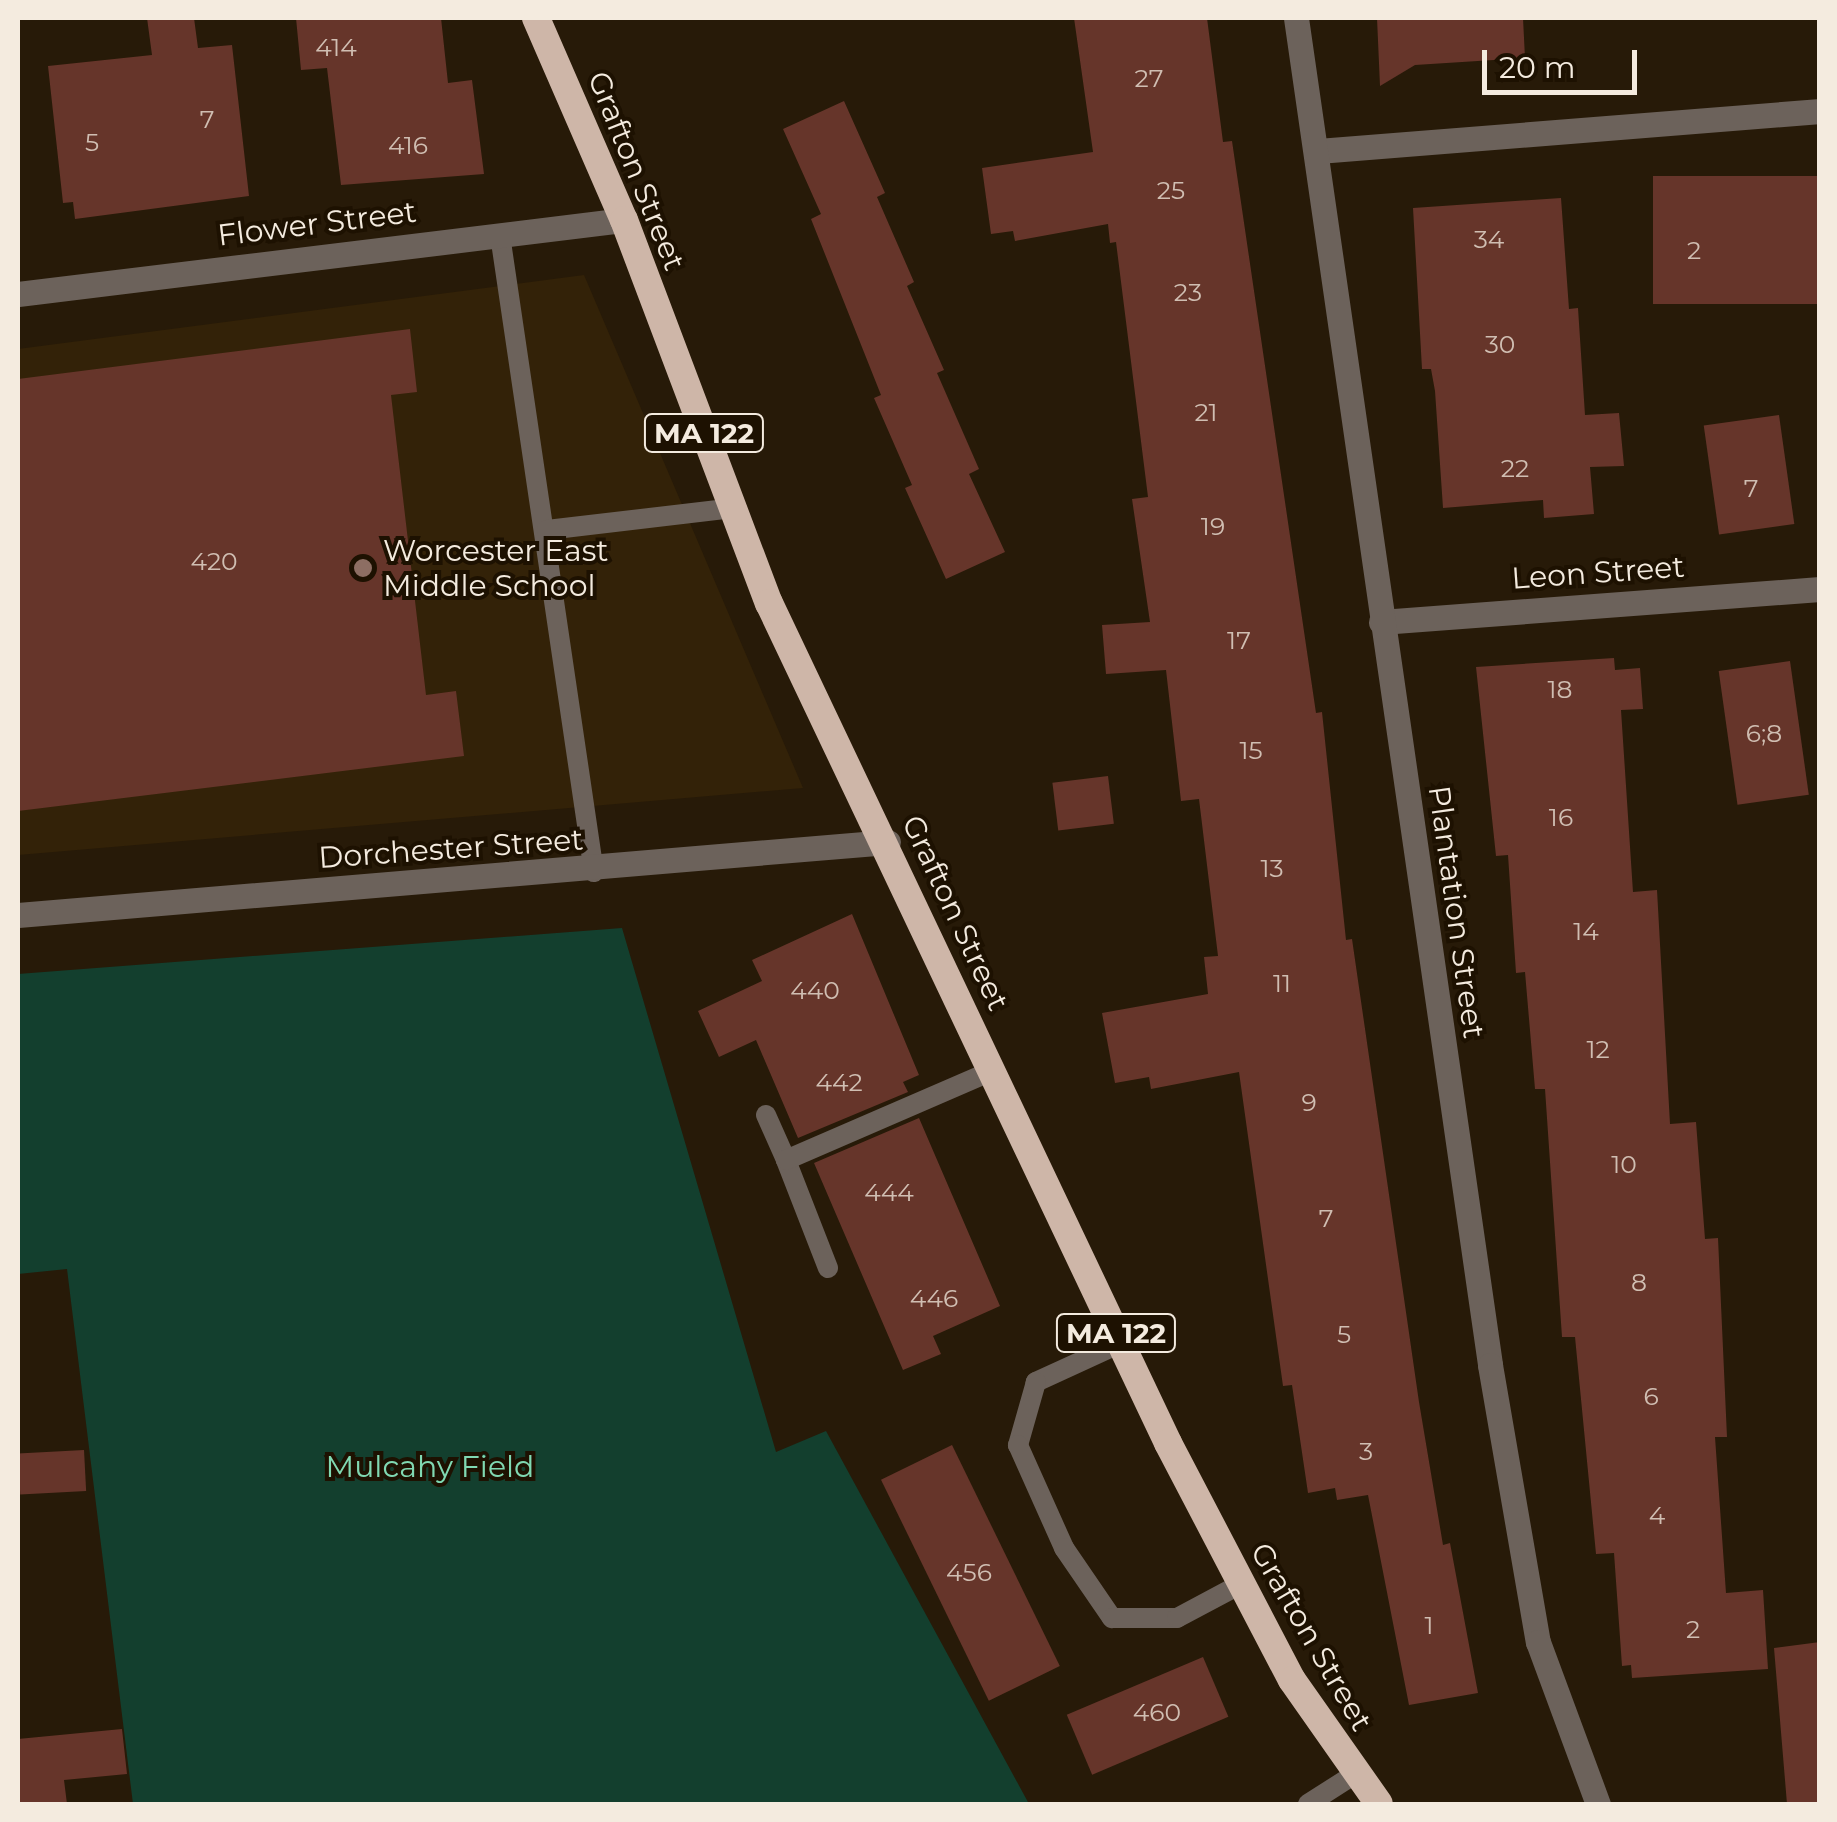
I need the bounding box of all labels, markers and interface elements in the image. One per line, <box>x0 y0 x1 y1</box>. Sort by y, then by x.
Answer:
scale bar <box>1487 30 1642 92</box>
house number: 414 <box>315 32 357 62</box>
text: 20 m <box>1499 49 1576 86</box>
house number: 27 <box>1135 63 1163 93</box>
street label: Grafton Street <box>580 66 692 276</box>
house number: 7 <box>200 104 214 134</box>
house number: 5 <box>85 127 99 157</box>
house number: 416 <box>388 130 428 160</box>
house number: 25 <box>1157 175 1185 205</box>
street label: Flower Street <box>216 194 418 254</box>
house number: 34 <box>1474 224 1504 254</box>
house number: 2 <box>1687 235 1701 265</box>
house number: 23 <box>1174 277 1202 307</box>
house number: 30 <box>1485 329 1515 359</box>
house number: 21 <box>1194 397 1218 427</box>
road number: MA 122 <box>642 410 766 456</box>
house number: 22 <box>1501 453 1529 483</box>
house number: 7 <box>1744 473 1758 503</box>
house number: 19 <box>1201 511 1225 541</box>
place label: Worcester East Middle School <box>383 533 609 604</box>
house number: 420 <box>190 546 238 576</box>
street label: Leon Street <box>1510 549 1686 597</box>
marker: Worcester East Middle School <box>352 557 374 579</box>
house number: 17 <box>1227 625 1251 655</box>
house number: 18 <box>1548 674 1572 704</box>
house number: 6;8 <box>1746 718 1782 748</box>
house number: 15 <box>1239 735 1263 765</box>
street label: Plantation Street <box>1420 783 1492 1041</box>
house number: 16 <box>1549 802 1573 832</box>
street label: Grafton Street <box>894 810 1016 1016</box>
street label: Dorchester Street <box>317 822 585 876</box>
house number: 13 <box>1260 853 1284 883</box>
house number: 14 <box>1573 916 1599 946</box>
house number: 11 <box>1273 968 1291 998</box>
house number: 440 <box>790 975 840 1005</box>
house number: 12 <box>1586 1034 1610 1064</box>
house number: 442 <box>815 1067 863 1097</box>
house number: 9 <box>1301 1087 1317 1117</box>
house number: 10 <box>1611 1149 1637 1179</box>
house number: 444 <box>864 1177 914 1207</box>
house number: 7 <box>1319 1203 1333 1233</box>
house number: 8 <box>1631 1267 1647 1297</box>
house number: 446 <box>910 1283 958 1313</box>
road number: MA 122 <box>1054 1310 1178 1356</box>
house number: 5 <box>1337 1319 1351 1349</box>
house number: 6 <box>1643 1381 1659 1411</box>
house number: 3 <box>1359 1436 1373 1466</box>
park label: Mulcahy Field <box>326 1449 534 1485</box>
house number: 4 <box>1649 1500 1665 1530</box>
street label: Grafton Street <box>1243 1537 1379 1737</box>
house number: 456 <box>946 1557 992 1587</box>
house number: 1 <box>1424 1610 1434 1640</box>
house number: 2 <box>1686 1614 1700 1644</box>
house number: 460 <box>1133 1697 1181 1727</box>

